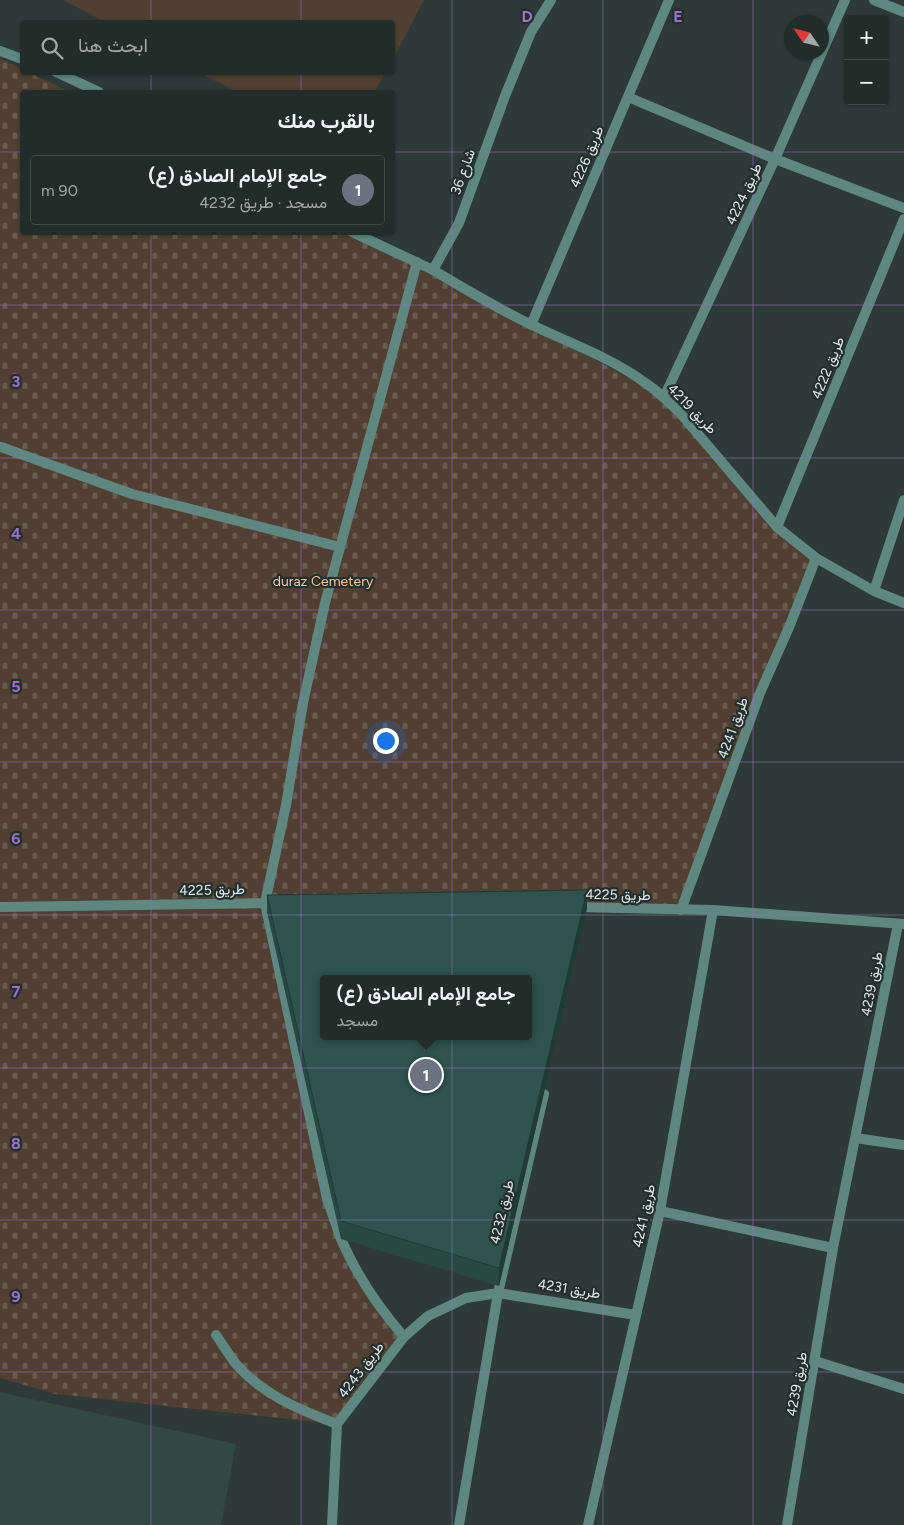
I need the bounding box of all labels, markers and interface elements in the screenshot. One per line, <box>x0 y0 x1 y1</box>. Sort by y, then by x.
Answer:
text: D <box>521 7 533 26</box>
text: E <box>673 7 683 26</box>
north arrow <box>784 15 829 60</box>
map controls <box>844 15 889 105</box>
button: + <box>844 15 889 60</box>
search box <box>20 20 395 75</box>
icon: search <box>38 34 66 62</box>
text: ابحث هنا <box>78 34 148 57</box>
button: − <box>844 60 889 105</box>
text: بالقرب منك <box>278 108 375 133</box>
street label: طريق 4226 <box>566 124 608 190</box>
street label: شارع 36 <box>447 147 481 198</box>
street label: طريق 4224 <box>722 160 766 228</box>
text: جامع الإمام الصادق (ع) <box>148 164 327 187</box>
text: 90 m <box>41 181 78 200</box>
text: 1 <box>355 181 361 200</box>
text: مسجد · طريق 4232 <box>199 193 327 212</box>
street label: طريق 4222 <box>808 335 848 401</box>
text: 3 <box>12 372 21 391</box>
street label: طريق 4219 <box>664 380 720 438</box>
text: 4 <box>11 524 21 543</box>
park label: duraz Cemetery <box>273 573 374 590</box>
text: 5 <box>11 677 21 696</box>
street label: طريق 4241 <box>714 695 752 761</box>
your location <box>373 728 399 754</box>
text: 6 <box>11 829 21 848</box>
street label: طريق 4225 <box>179 881 245 899</box>
street label: طريق 4225 <box>585 886 651 904</box>
street label: طريق 4239 <box>857 950 887 1018</box>
popup <box>320 975 532 1040</box>
text: 7 <box>12 982 21 1001</box>
text: جامع الإمام الصادق (ع) <box>337 982 515 1005</box>
text: مسجد <box>337 1011 378 1030</box>
pin: 1 <box>410 1056 442 1094</box>
text: 8 <box>11 1134 21 1153</box>
street label: طريق 4232 <box>486 1178 518 1246</box>
street label: طريق 4241 <box>629 1183 659 1249</box>
street label: طريق 4231 <box>537 1276 601 1302</box>
text: 9 <box>11 1287 21 1306</box>
street label: طريق 4243 <box>334 1339 388 1401</box>
street label: طريق 4239 <box>783 1350 811 1418</box>

